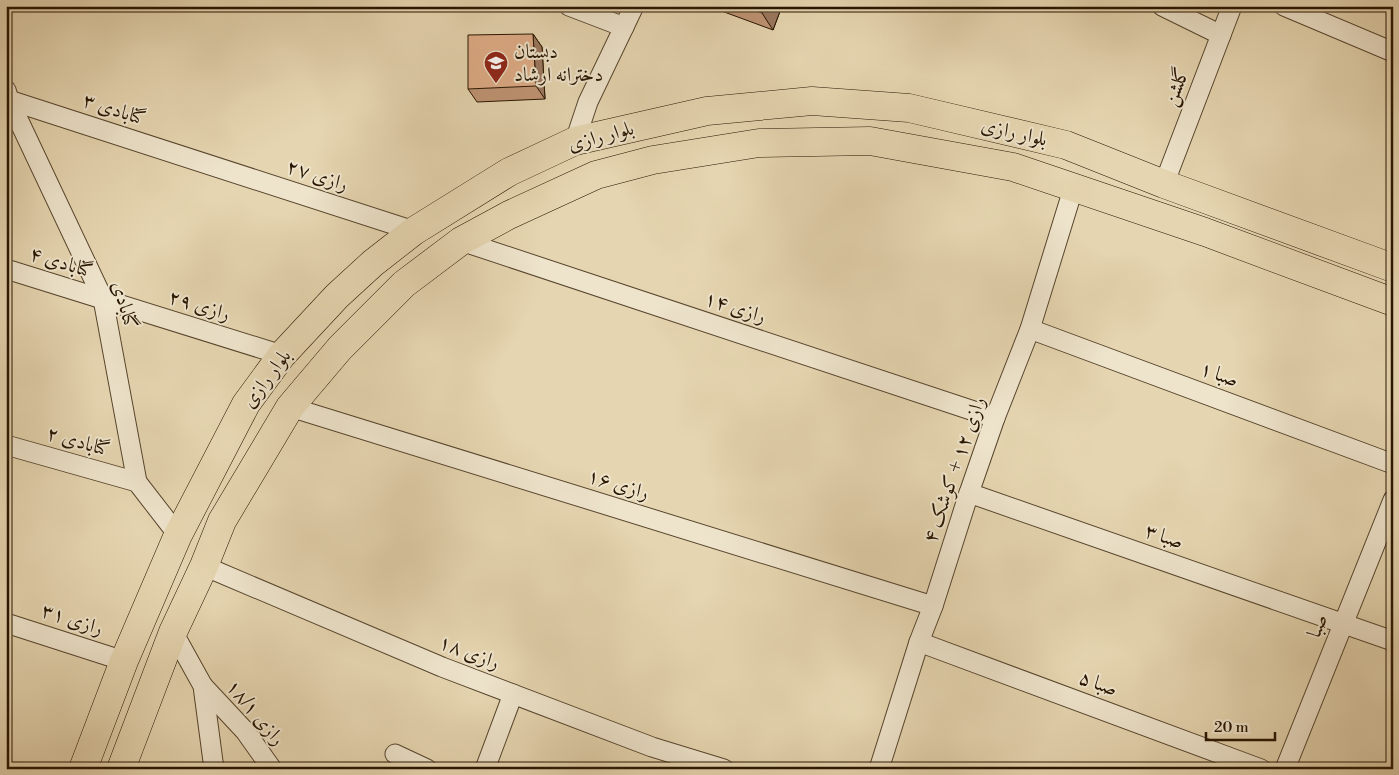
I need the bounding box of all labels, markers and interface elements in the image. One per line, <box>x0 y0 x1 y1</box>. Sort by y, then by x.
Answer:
place label: دبستان دخترانه ارشاد <box>514 40 603 88</box>
school or university icon: دبستان دخترانه ارشاد <box>483 50 509 84</box>
street label: گلشن <box>1157 64 1196 110</box>
street label: گنابادی ۳ <box>79 88 149 132</box>
street label: بلوار رازی <box>978 113 1050 153</box>
street label: بلوار رازی <box>565 116 637 158</box>
street label: رازی ۲۷ <box>283 154 351 198</box>
street label: گنابادی ۴ <box>27 242 95 284</box>
street label: گنابادی <box>105 278 143 332</box>
street label: رازی ۲۹ <box>165 285 233 327</box>
street label: رازی ۱۴ <box>701 286 769 330</box>
street label: بلوار رازی <box>237 345 297 413</box>
street label: صبا ۱ <box>1196 357 1242 393</box>
street label: رازی ۱۲ + کوشک ۴ <box>918 394 992 546</box>
street label: گنابادی ۲ <box>44 421 112 463</box>
street label: رازی ۱۶ <box>584 464 652 506</box>
street label: صبا ۳ <box>1141 519 1187 555</box>
street label: رازی ۳۱ <box>38 598 106 642</box>
street label: صبا <box>1302 610 1334 642</box>
street label: رازی ۱۸ <box>435 630 503 676</box>
street label: صبا ۵ <box>1075 666 1121 702</box>
street label: رازی ۱۸/۱ <box>220 675 290 751</box>
scale bar <box>1206 710 1275 742</box>
text: 20 m <box>1214 718 1249 737</box>

